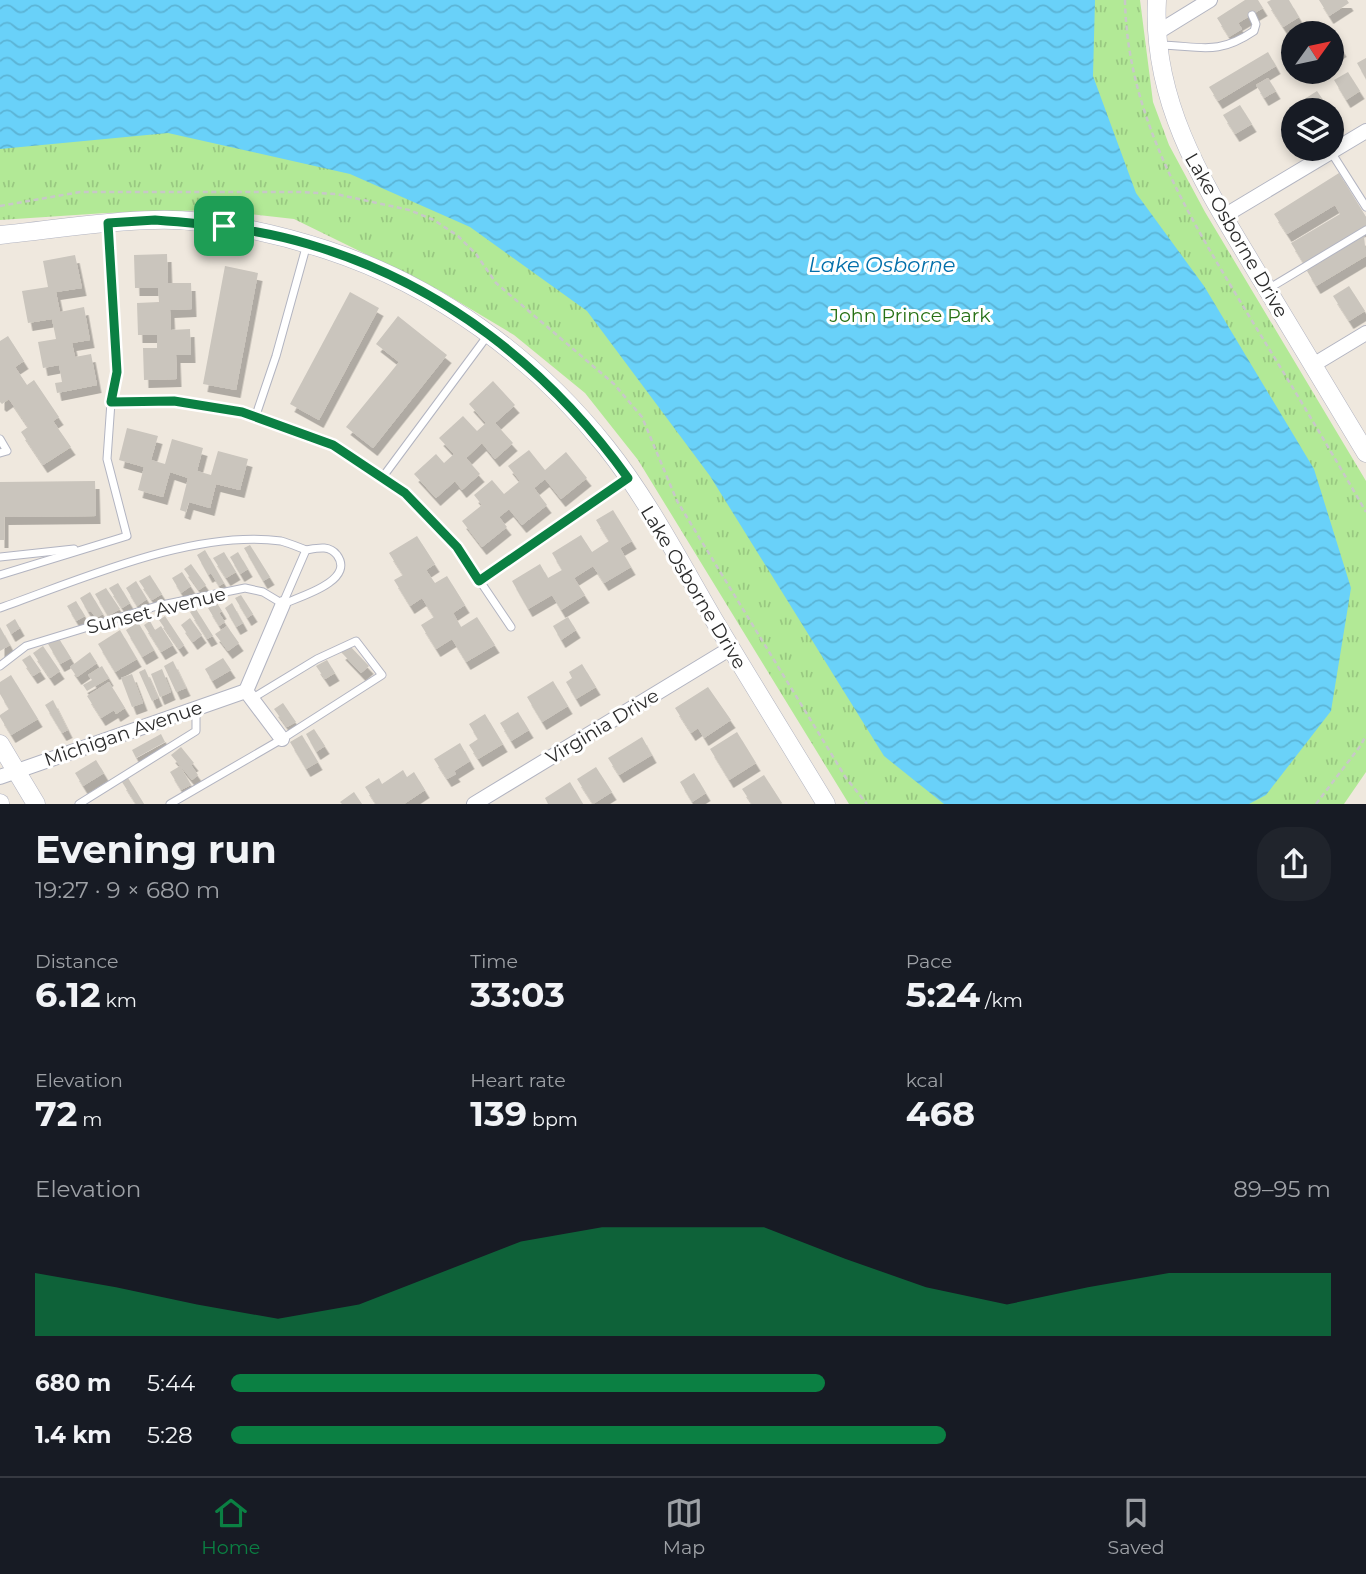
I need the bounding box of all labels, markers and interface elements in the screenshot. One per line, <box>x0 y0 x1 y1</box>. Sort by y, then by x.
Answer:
north arrow <box>1281 21 1344 84</box>
map controls <box>1281 21 1344 161</box>
button: layers <box>1281 98 1344 161</box>
street label: Lake Osborne Drive <box>1180 149 1293 322</box>
pin <box>194 196 254 256</box>
icon: arrive <box>205 207 243 245</box>
water label: Lake Osborne <box>808 252 956 277</box>
park label: John Prince Park <box>828 304 991 327</box>
street label: Lake Osborne Drive <box>636 501 751 673</box>
street label: Sunset Avenue <box>84 582 228 639</box>
street label: Virginia Drive <box>542 684 663 769</box>
street label: Michigan Avenue <box>41 696 205 771</box>
text: Evening run <box>35 826 277 873</box>
button: share <box>1257 827 1331 901</box>
text: 19:27 · 9 × 680 m <box>35 876 220 904</box>
text: Distance <box>35 950 118 973</box>
text: Time <box>470 950 518 973</box>
text: Pace <box>906 950 952 973</box>
text: 6.12 <box>35 973 101 1016</box>
text: 33:03 <box>470 973 565 1016</box>
text: 5:24 <box>906 973 980 1016</box>
text: km <box>101 989 137 1012</box>
text: /km <box>980 989 1023 1012</box>
text: Elevation <box>35 1069 123 1092</box>
text: Heart rate <box>470 1069 566 1092</box>
text: kcal <box>906 1069 944 1092</box>
text: 72 <box>35 1092 77 1135</box>
text: 139 <box>470 1092 527 1135</box>
text: 468 <box>906 1092 975 1135</box>
text: m <box>77 1108 103 1131</box>
text: bpm <box>527 1108 578 1131</box>
text: Elevation <box>35 1175 141 1203</box>
text: 89–95 m <box>1233 1175 1331 1203</box>
text: 680 m <box>35 1369 111 1397</box>
text: 5:44 <box>147 1369 195 1397</box>
text: 1.4 km <box>35 1421 112 1449</box>
text: 5:28 <box>147 1421 193 1449</box>
tab: Home <box>201 1494 260 1559</box>
tab: Map <box>663 1494 705 1559</box>
tab: Saved <box>1108 1494 1165 1559</box>

